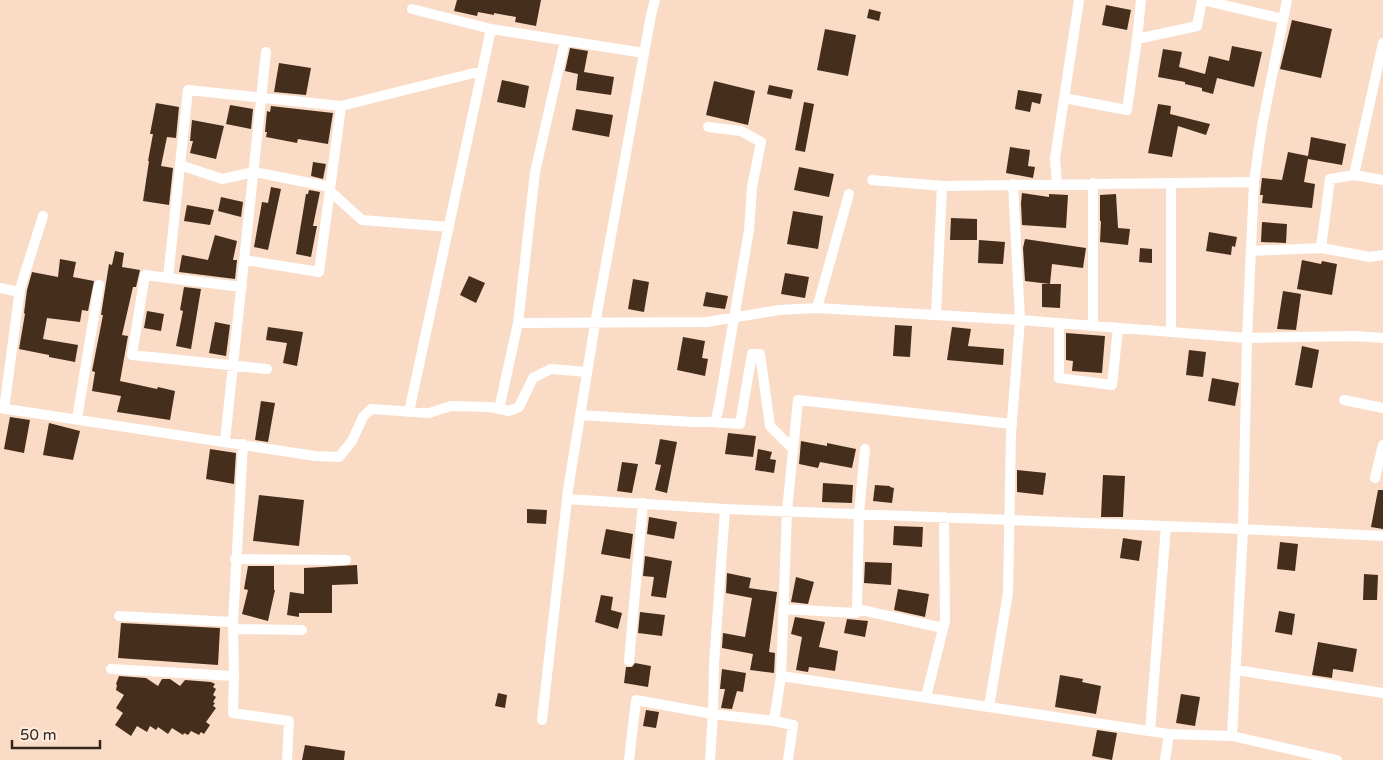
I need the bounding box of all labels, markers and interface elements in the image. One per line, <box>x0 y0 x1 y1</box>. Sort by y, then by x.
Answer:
scale bar <box>12 718 100 750</box>
text: 50 m <box>20 726 57 744</box>

